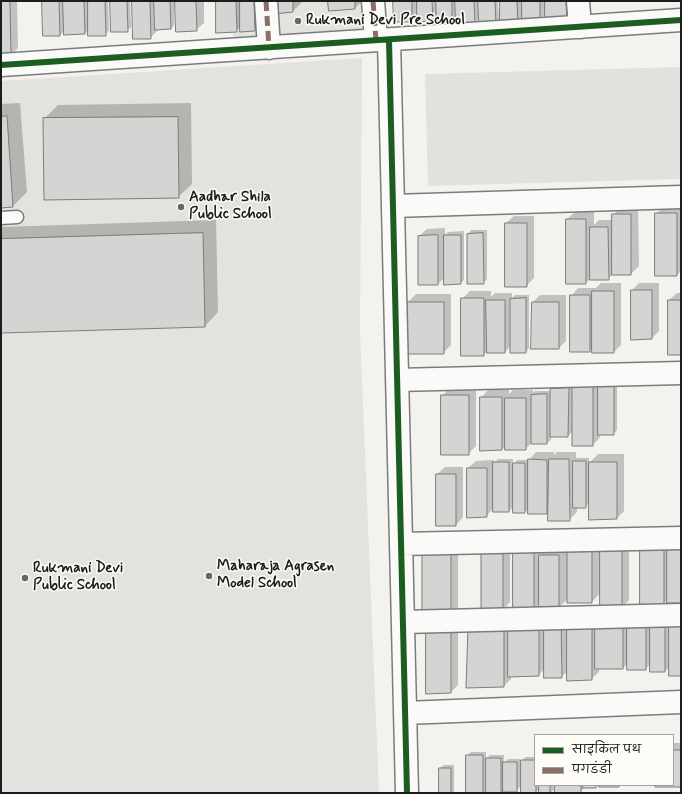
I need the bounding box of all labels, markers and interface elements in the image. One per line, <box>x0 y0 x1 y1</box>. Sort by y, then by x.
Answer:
place label: Rukmani Devi Pre School <box>306 12 465 30</box>
marker: Rukmani Devi Pre School <box>293 16 303 26</box>
place label: Aadhar Shila Public School <box>189 189 272 224</box>
marker: Aadhar Shila Public School <box>176 202 186 212</box>
place label: Maharaja Agrasen Model School <box>217 558 334 593</box>
place label: Rukmani Devi Public School <box>33 560 123 595</box>
marker: Maharaja Agrasen Model School <box>204 571 214 581</box>
marker: Rukmani Devi Public School <box>20 573 30 583</box>
legend <box>534 734 674 786</box>
text: साइकिल पथ <box>572 742 641 758</box>
text: पगडंडी <box>572 762 612 778</box>

